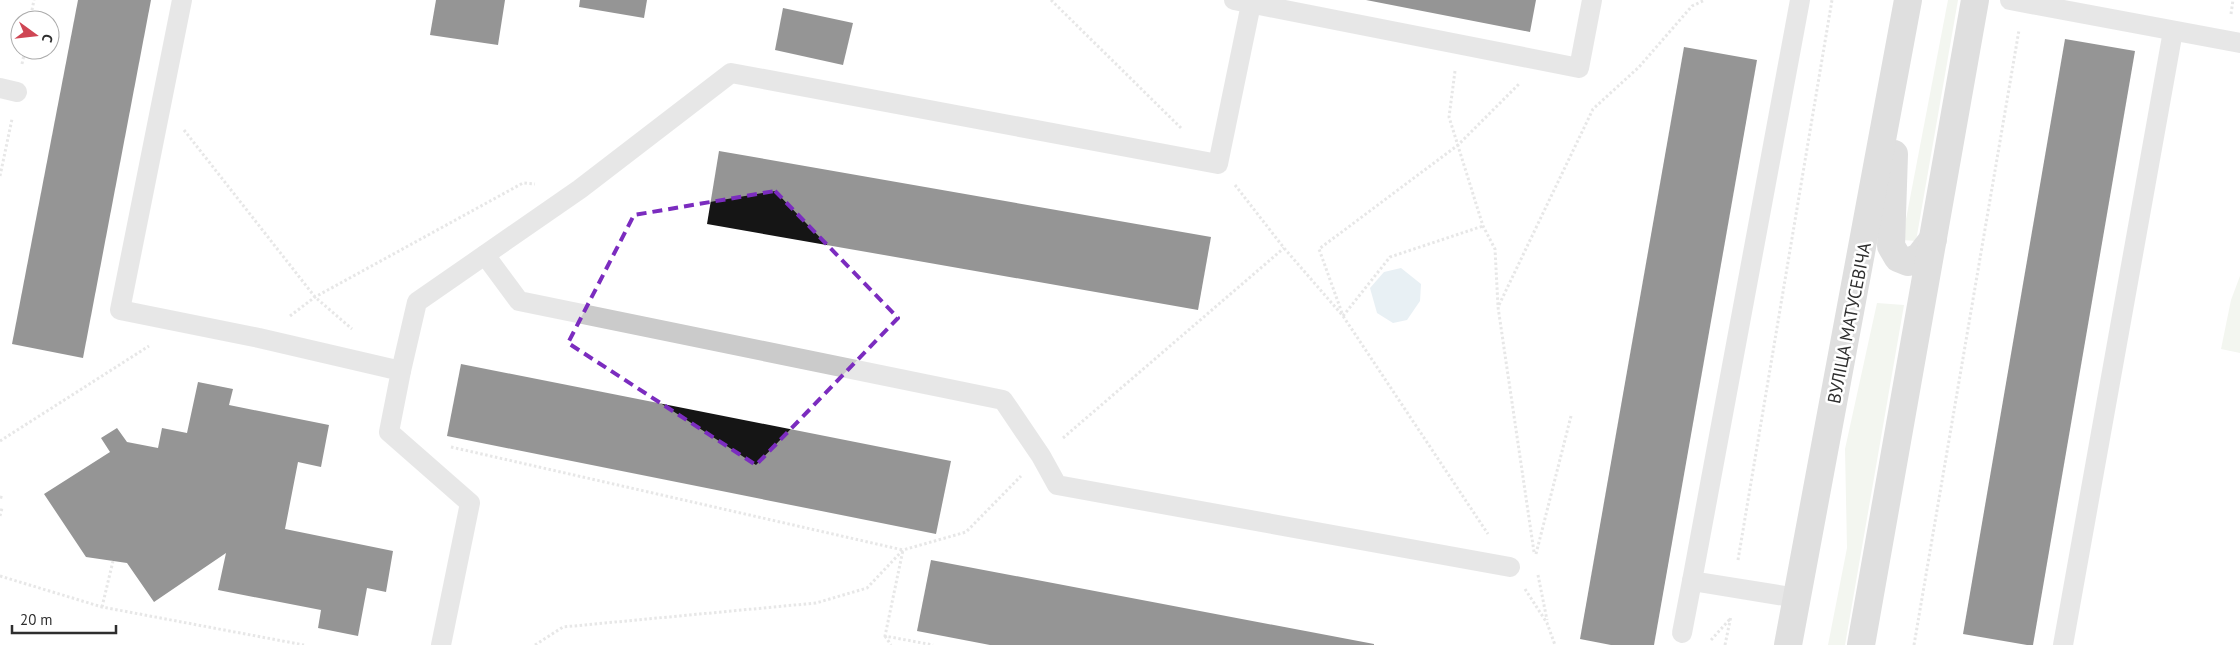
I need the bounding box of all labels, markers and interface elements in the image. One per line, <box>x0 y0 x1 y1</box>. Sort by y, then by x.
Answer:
north arrow <box>10 10 60 60</box>
text: С <box>38 32 57 45</box>
street label: ВУЛІЦА МАТУСЕВІЧА <box>1822 240 1876 406</box>
scale bar <box>12 602 116 634</box>
text: 20 m <box>20 610 53 629</box>

